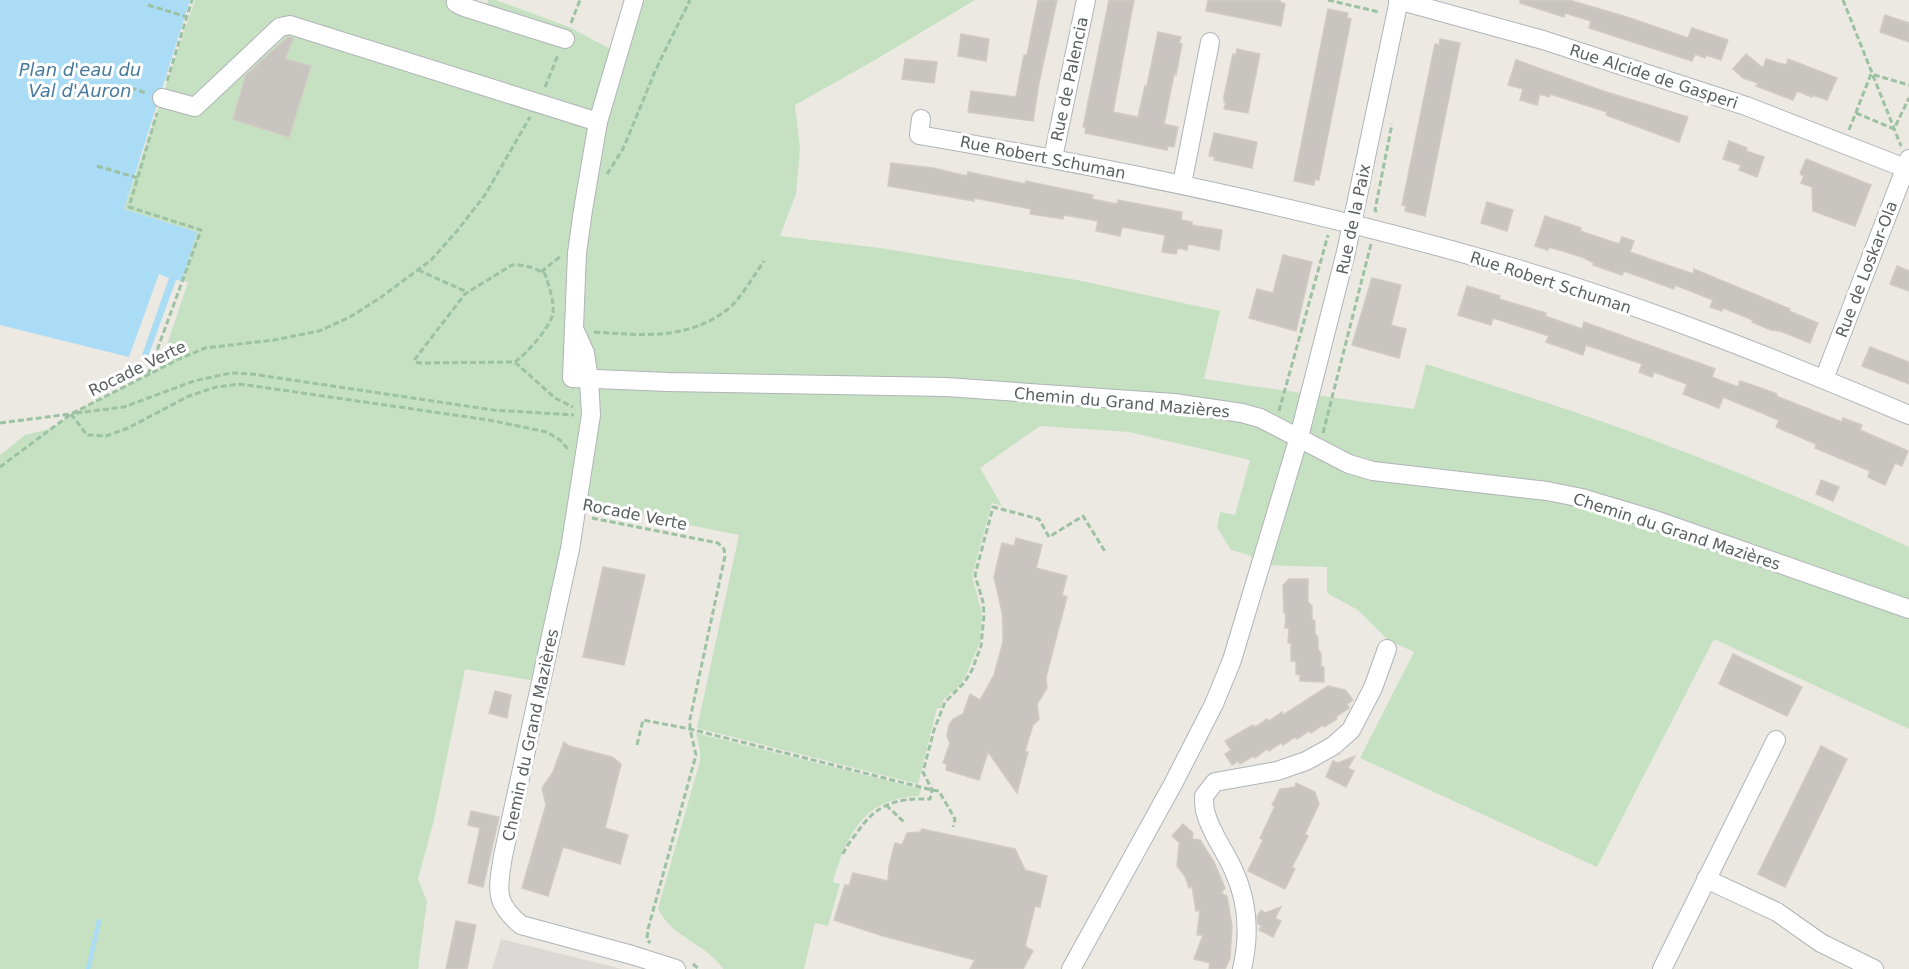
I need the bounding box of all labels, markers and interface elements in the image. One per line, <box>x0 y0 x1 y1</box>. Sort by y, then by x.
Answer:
street label: Rue de Palencia <box>1047 15 1092 143</box>
street label: Rue Alcide de Gasperi <box>1567 40 1740 113</box>
water label: Plan d'eau du Val d'Auron <box>19 59 141 101</box>
street label: Rue Robert Schuman <box>958 132 1127 183</box>
street label: Rue de la Paix <box>1332 162 1374 276</box>
street label: Rue de Loskar-Ola <box>1832 198 1901 340</box>
street label: Rue Robert Schuman <box>1468 247 1634 318</box>
street label: Rocade Verte <box>85 337 189 400</box>
street label: Chemin du Grand Mazières <box>1013 384 1231 421</box>
street label: Chemin du Grand Mazières <box>1571 489 1783 574</box>
street label: Rocade Verte <box>581 495 689 534</box>
street label: Chemin du Grand Mazières <box>499 627 562 843</box>

